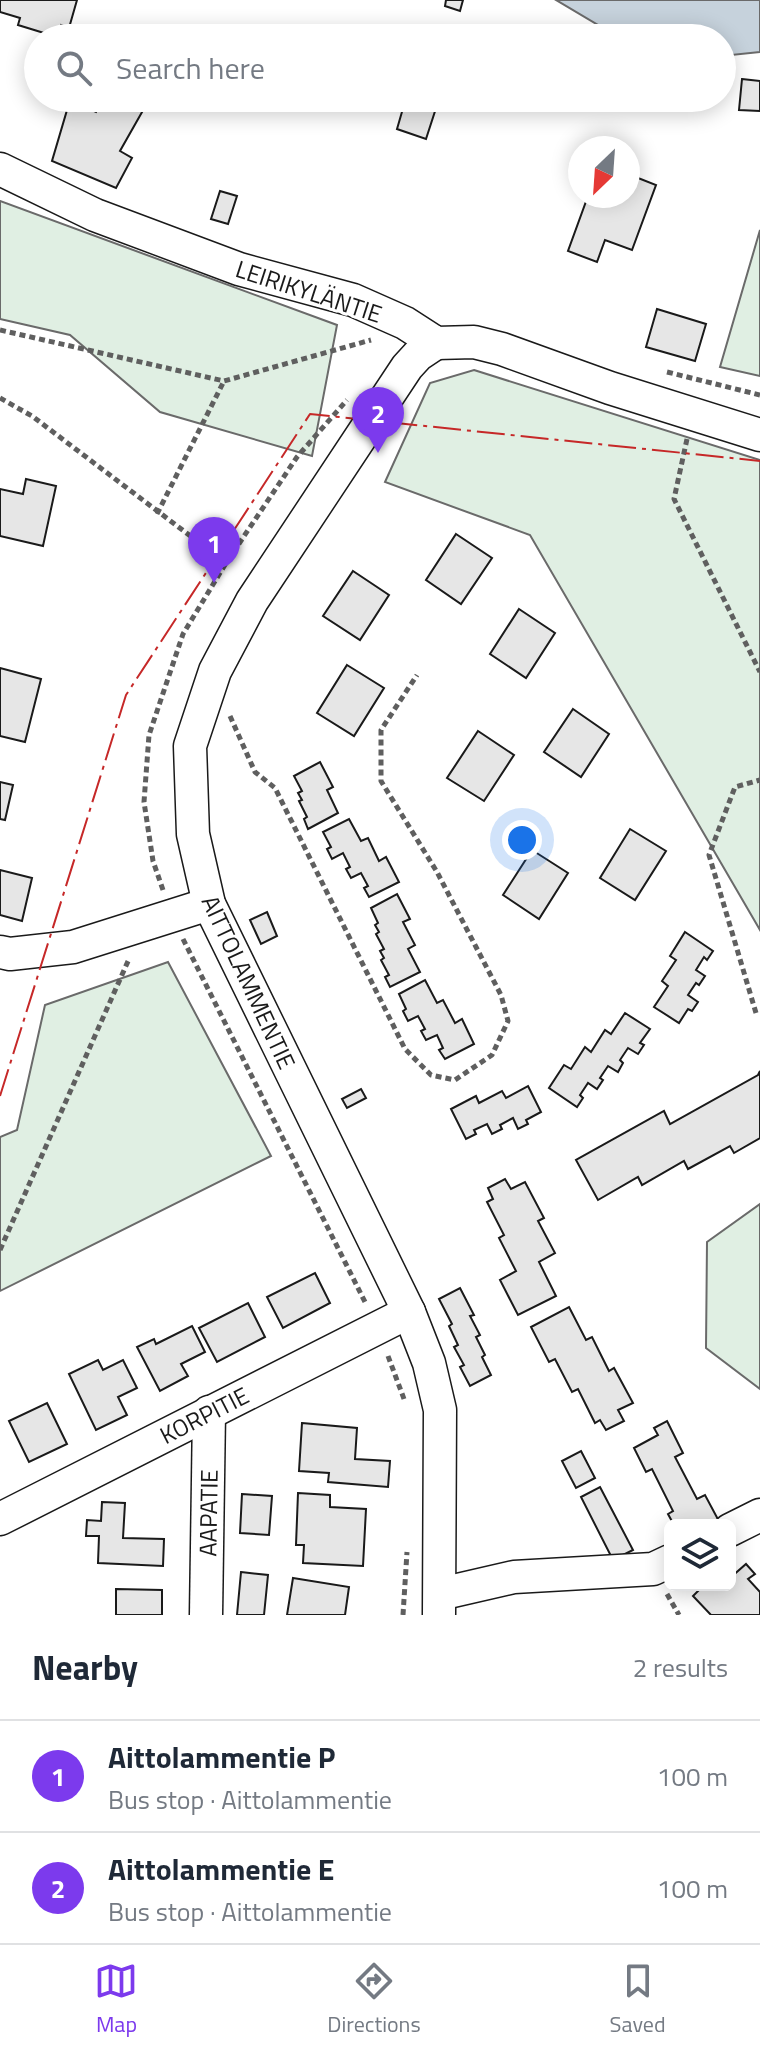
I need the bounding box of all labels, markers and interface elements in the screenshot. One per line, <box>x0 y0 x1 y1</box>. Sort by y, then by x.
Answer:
search box <box>24 24 736 112</box>
text: Search here <box>116 45 265 91</box>
icon: search <box>52 46 96 90</box>
north arrow <box>568 136 640 208</box>
street label: LEIRIKYLÄNTIE <box>231 250 387 332</box>
pin: 2 <box>352 387 404 453</box>
pin: 1 <box>188 517 240 583</box>
your location <box>502 820 542 860</box>
street label: AITTOLAMMENTIE <box>193 889 305 1075</box>
street label: KORPITIE <box>153 1377 255 1453</box>
street label: AAPATIE <box>189 1469 227 1557</box>
map controls <box>664 1519 736 1591</box>
button: layers <box>664 1519 736 1591</box>
text: Nearby <box>32 1641 138 1693</box>
text: 2 results <box>633 1648 728 1687</box>
text: Aittolammentie P <box>108 1734 336 1780</box>
text: 1 <box>51 1757 65 1796</box>
text: 100 m <box>657 1757 728 1796</box>
text: Bus stop · Aittolammentie <box>108 1780 392 1819</box>
text: Aittolammentie E <box>108 1846 334 1892</box>
text: 2 <box>51 1869 65 1908</box>
text: 100 m <box>657 1869 728 1908</box>
text: Bus stop · Aittolammentie <box>108 1892 392 1931</box>
tab: Map <box>94 1959 138 2041</box>
tab: Directions <box>327 1959 421 2041</box>
tab: Saved <box>610 1959 666 2041</box>

